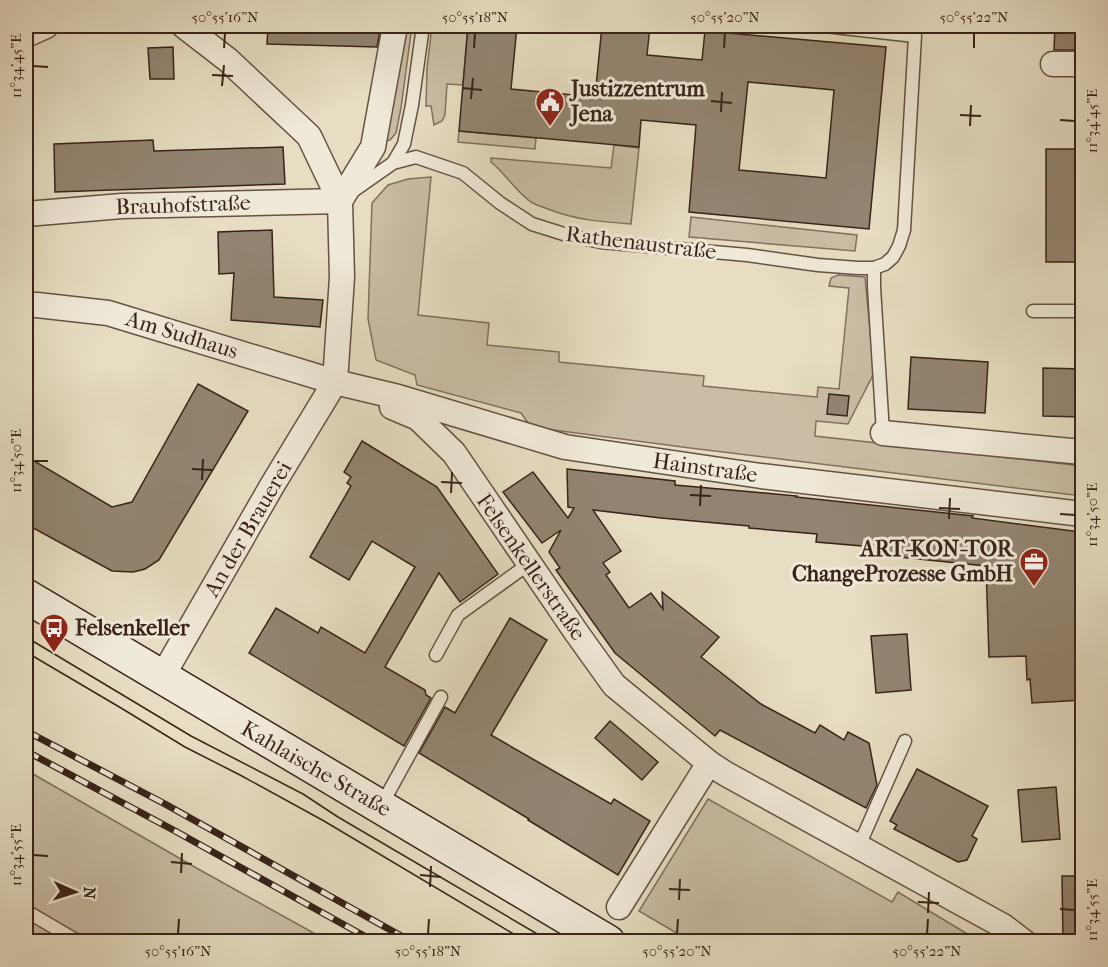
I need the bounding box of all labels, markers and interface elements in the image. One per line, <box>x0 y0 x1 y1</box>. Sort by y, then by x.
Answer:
text: 50°55'16"N <box>192 8 259 26</box>
text: 50°55'18"N <box>442 8 509 26</box>
text: 50°55'20"N <box>690 8 760 26</box>
text: 50°55'22"N <box>940 8 1009 26</box>
text: 11°34'45"E <box>7 34 25 98</box>
place label: Justizzentrum Jena <box>569 76 706 127</box>
public building icon: Justizzentrum Jena <box>534 86 566 128</box>
text: 11°34'45"E <box>1083 89 1101 153</box>
street label: Brauhofstraße <box>115 190 251 220</box>
street label: Rathenaustraße <box>564 221 718 265</box>
street label: Am Sudhaus <box>122 305 241 364</box>
text: 11°34'50"E <box>7 429 25 493</box>
street label: Hainstraße <box>651 448 759 488</box>
street label: An der Brauerei <box>198 456 298 602</box>
text: 11°34'50"E <box>1083 483 1101 547</box>
street label: Felsenkellerstraße <box>471 489 591 645</box>
place label: ART-KON-TOR ChangeProzesse GmbH <box>792 536 1015 587</box>
office icon: ART-KON-TOR ChangeProzesse GmbH <box>1018 546 1050 588</box>
bus stop icon: Felsenkeller <box>38 612 70 654</box>
place label: Felsenkeller <box>74 615 190 641</box>
street label: Kahlaische Straße <box>236 716 396 823</box>
text: 11°34'55"E <box>7 824 25 886</box>
north arrow <box>45 862 105 922</box>
text: 11°34'55"E <box>1083 879 1101 941</box>
text: N <box>80 886 99 900</box>
text: 50°55'16"N <box>145 942 212 960</box>
text: 50°55'18"N <box>395 942 462 960</box>
text: 50°55'20"N <box>642 942 712 960</box>
text: 50°55'22"N <box>893 942 962 960</box>

